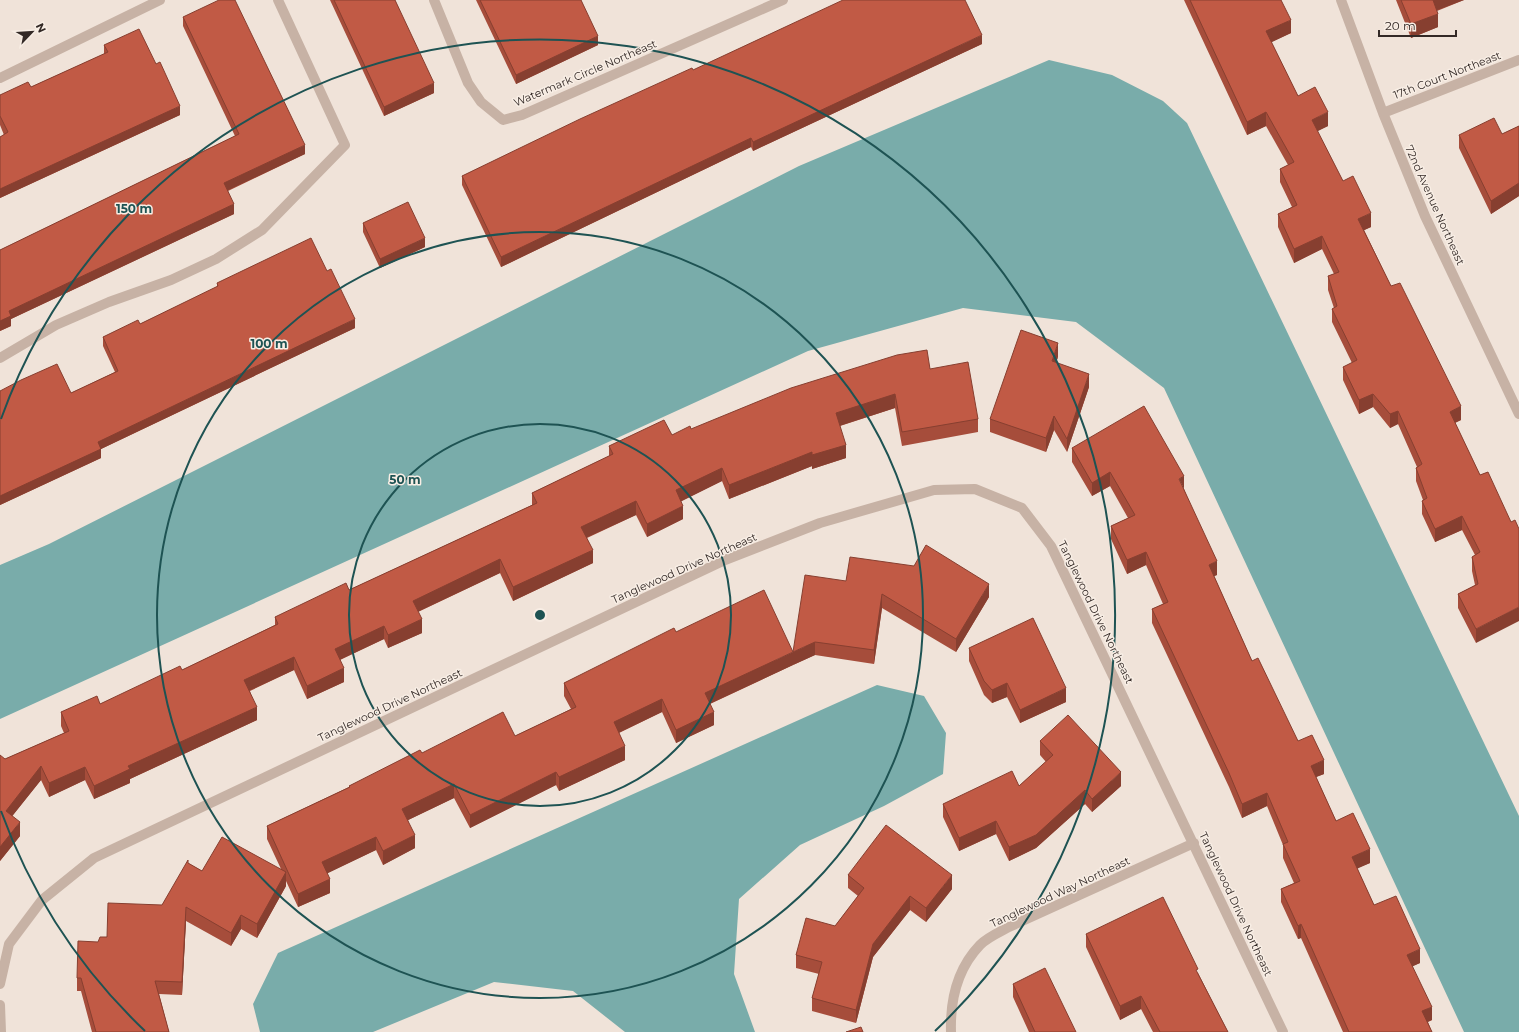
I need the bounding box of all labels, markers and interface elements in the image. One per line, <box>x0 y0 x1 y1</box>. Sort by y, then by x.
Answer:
north arrow <box>12 12 52 52</box>
scale bar <box>1379 12 1456 38</box>
text: 20 m <box>1385 18 1416 33</box>
text: N <box>33 21 49 35</box>
street label: Watermark Circle Northeast <box>511 36 659 110</box>
street label: 17th Court Northeast <box>1391 48 1503 102</box>
street label: 72nd Avenue Northeast <box>1402 143 1468 268</box>
text: 150 m <box>116 201 152 216</box>
text: 100 m <box>251 336 287 351</box>
text: 50 m <box>389 472 421 487</box>
street label: Tanglewood Drive Northeast <box>609 529 759 606</box>
street label: Tanglewood Drive Northeast <box>1055 538 1137 686</box>
centre of rings <box>533 608 547 622</box>
street label: Tanglewood Drive Northeast <box>316 665 465 745</box>
street label: Tanglewood Drive Northeast <box>1196 830 1276 979</box>
street label: Tanglewood Way Northeast <box>988 853 1133 931</box>

